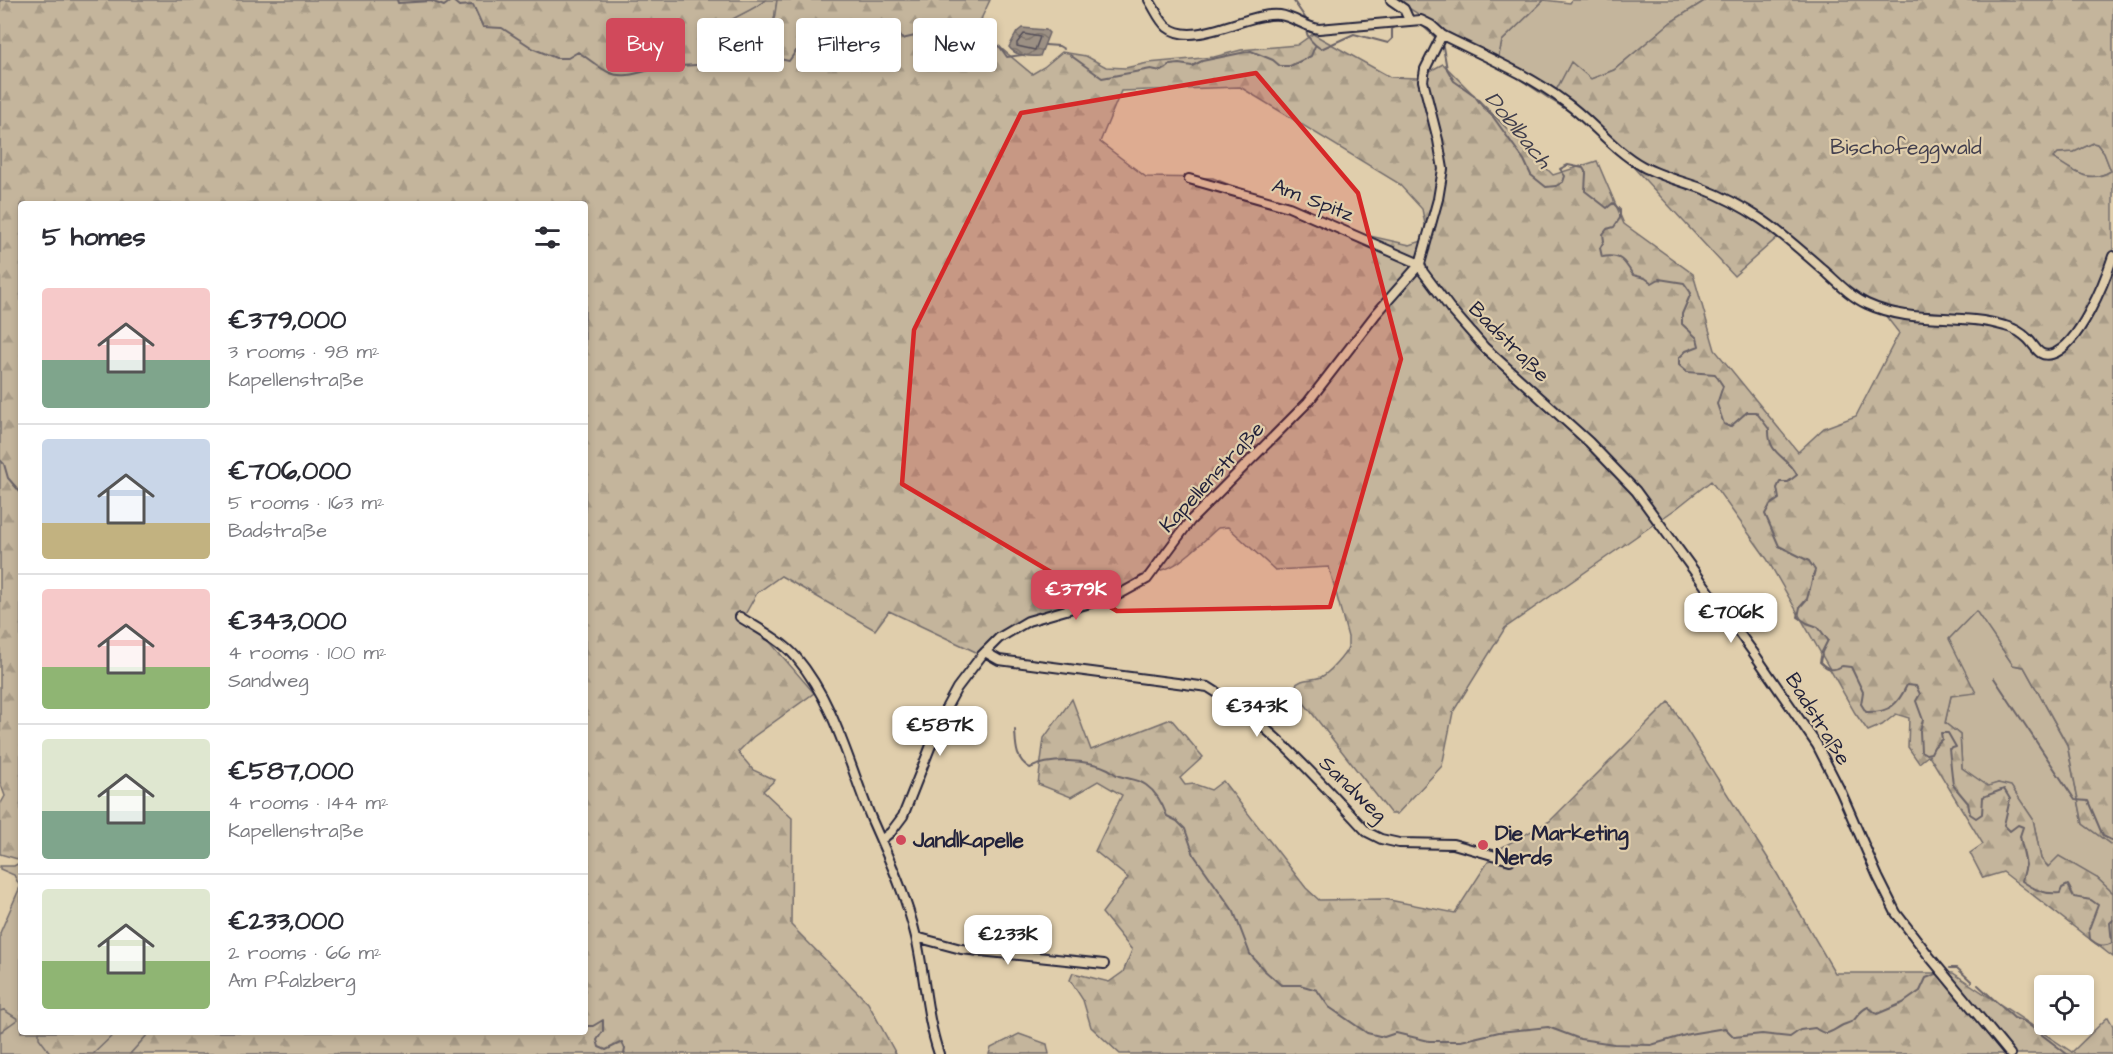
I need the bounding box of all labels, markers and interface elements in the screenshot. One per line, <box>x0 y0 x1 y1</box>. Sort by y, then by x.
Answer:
chip: Buy <box>606 18 685 72</box>
chip: Rent <box>697 18 784 72</box>
chip: Filters <box>796 18 901 72</box>
chip: New <box>913 18 997 72</box>
water label: Doblbach <box>1477 85 1559 176</box>
park label: Bischofeggwald <box>1830 133 1982 164</box>
street label: Am Spitz <box>1268 171 1359 230</box>
text: 5 homes <box>42 219 146 255</box>
icon: filters <box>531 221 564 254</box>
street label: Badstraße <box>1462 295 1556 389</box>
text: €379,000 <box>228 302 347 338</box>
icon: home <box>90 312 162 384</box>
text: 3 rooms · 98 m² <box>228 338 380 366</box>
text: Kapellenstraße <box>228 366 364 394</box>
street label: Kapellenstraße <box>1153 415 1272 540</box>
text: €706,000 <box>228 453 351 489</box>
icon: home <box>90 463 162 535</box>
text: 5 rooms · 163 m² <box>228 489 384 517</box>
text: Badstraße <box>228 517 327 545</box>
pin: €379K <box>1034 570 1118 621</box>
text: €379K <box>1045 575 1107 603</box>
pin: €706K <box>1689 593 1773 644</box>
text: €706K <box>1698 598 1764 626</box>
text: €343,000 <box>228 603 347 639</box>
icon: home <box>90 613 162 685</box>
text: 4 rooms · 100 m² <box>228 639 386 667</box>
text: Sandweg <box>228 667 309 695</box>
street label: Badstraße <box>1778 667 1858 771</box>
pin: €343K <box>1215 687 1299 738</box>
text: €343K <box>1226 692 1288 720</box>
pin: €587K <box>898 706 982 757</box>
text: €587K <box>906 711 974 739</box>
street label: Sandweg <box>1311 749 1394 830</box>
text: €587,000 <box>228 753 354 789</box>
icon: home <box>90 763 162 835</box>
text: 4 rooms · 144 m² <box>228 789 388 817</box>
text: Kapellenstraße <box>228 817 364 845</box>
place label: Die Marketing Nerds <box>1495 819 1629 872</box>
place label: Jandlkapelle <box>912 826 1025 856</box>
marker: Jandlkapelle <box>894 833 908 847</box>
marker: Die Marketing Nerds <box>1476 838 1490 852</box>
text: €233,000 <box>228 903 344 939</box>
icon: home <box>90 913 162 985</box>
pin: €233K <box>966 915 1050 966</box>
text: €233K <box>978 920 1038 948</box>
text: 2 rooms · 66 m² <box>228 939 382 967</box>
text: Am Pfalzberg <box>228 967 356 995</box>
map controls <box>2034 975 2094 1035</box>
button: locate <box>2034 975 2094 1035</box>

